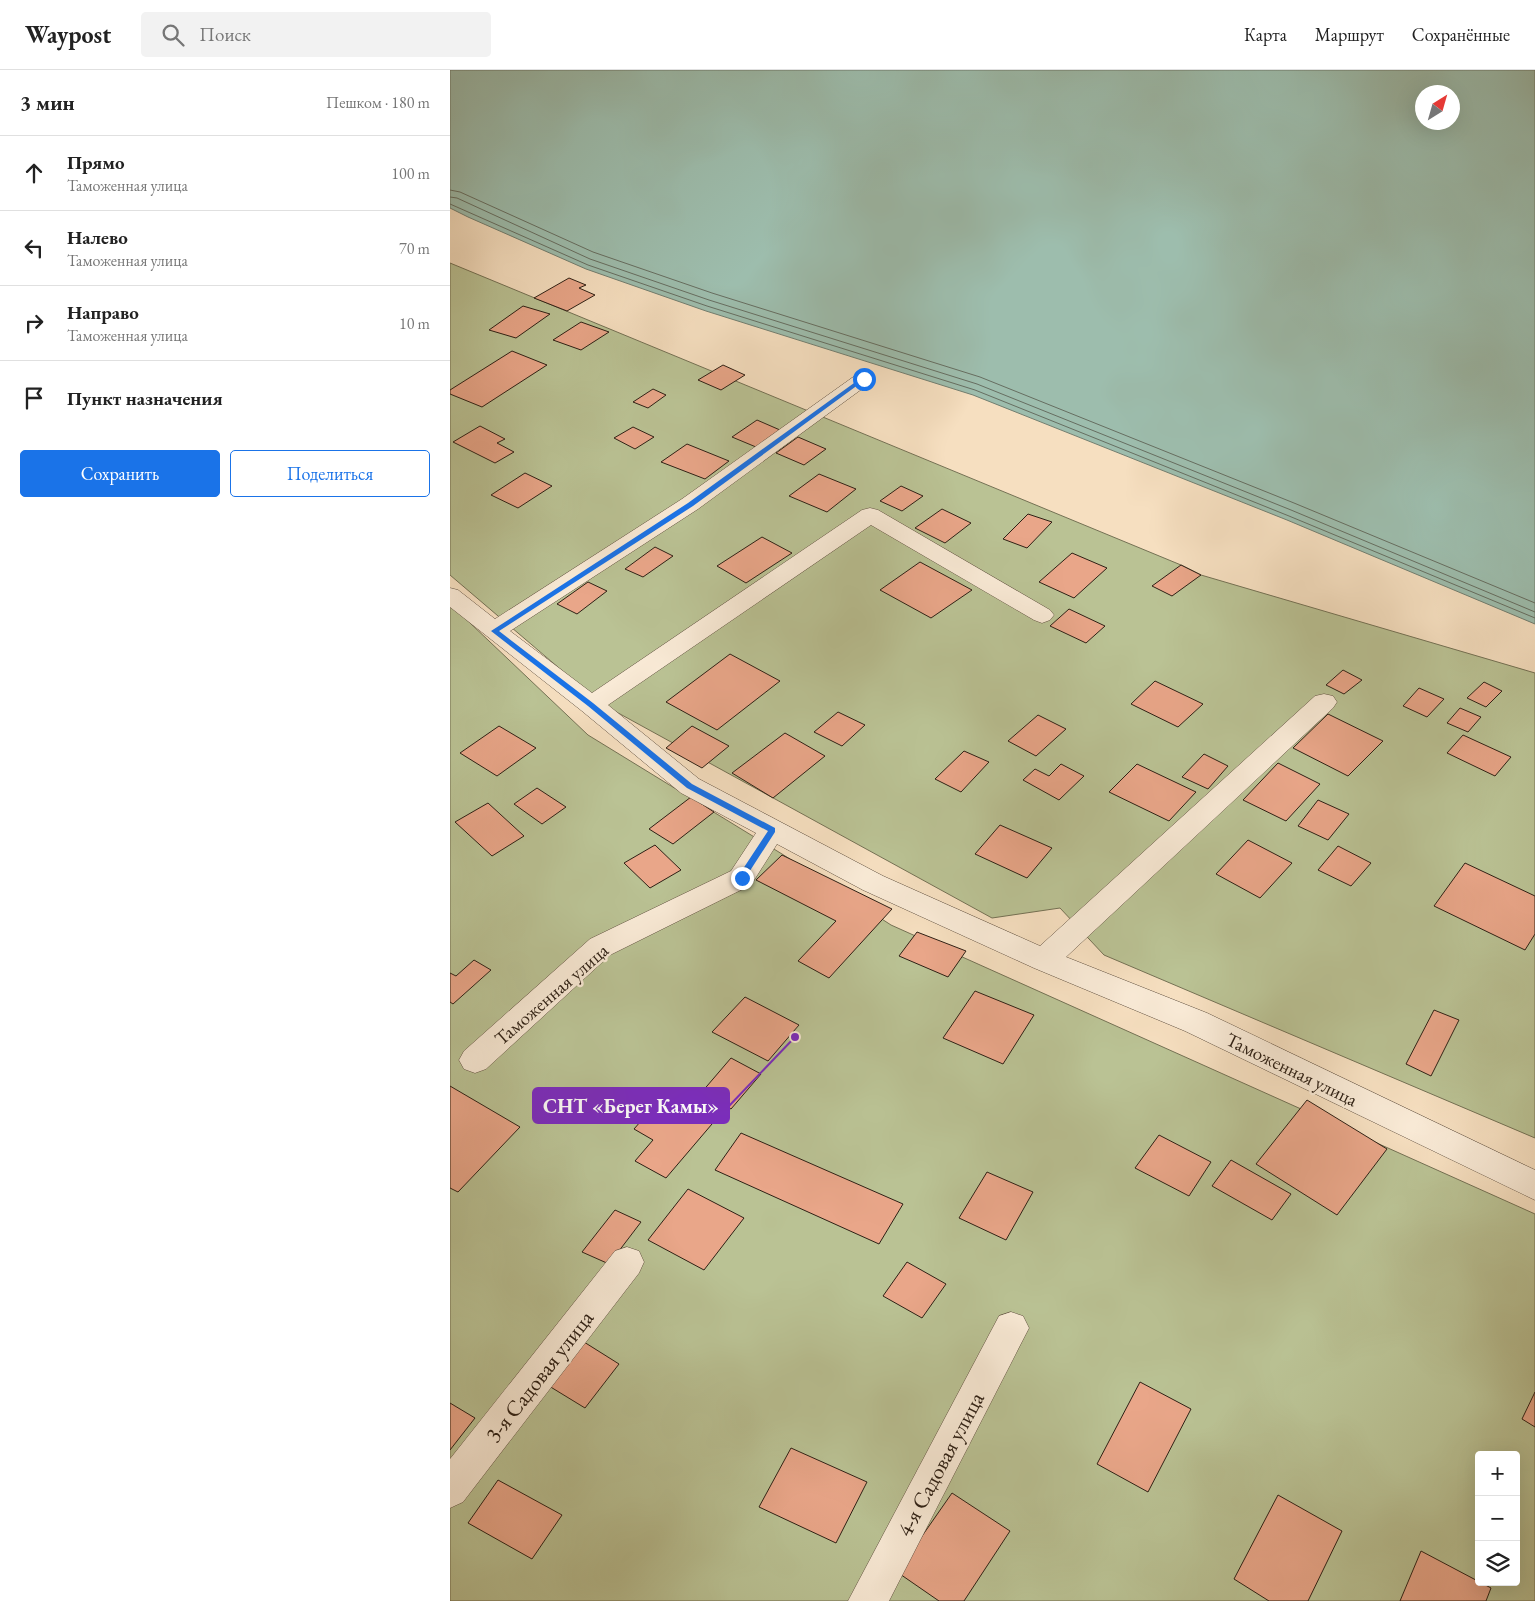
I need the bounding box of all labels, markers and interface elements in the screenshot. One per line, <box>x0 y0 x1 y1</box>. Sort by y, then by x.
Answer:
search box <box>141 12 491 57</box>
text: Waypost <box>25 19 111 50</box>
icon: search <box>159 21 187 49</box>
text: Поиск <box>199 22 251 47</box>
text: Карта <box>1244 23 1287 46</box>
text: Маршрут <box>1315 23 1384 46</box>
text: Сохранённые <box>1412 23 1510 46</box>
north arrow <box>1415 85 1460 130</box>
text: 3 мин <box>20 89 75 116</box>
text: Пешком · 180 m <box>326 92 430 113</box>
text: Прямо <box>67 150 125 175</box>
icon: ahead <box>20 159 48 187</box>
text: 100 m <box>391 163 430 184</box>
text: Таможенная улица <box>67 175 188 196</box>
text: Налево <box>67 225 128 250</box>
icon: left <box>20 234 48 262</box>
text: 70 m <box>399 238 430 259</box>
text: Таможенная улица <box>67 250 188 271</box>
text: Направо <box>67 300 139 325</box>
icon: right <box>20 309 48 337</box>
text: 10 m <box>399 313 430 334</box>
text: Таможенная улица <box>67 325 188 346</box>
route start <box>853 368 876 391</box>
icon: arrive <box>20 384 48 412</box>
text: Пункт назначения <box>67 386 223 411</box>
button: Сохранить <box>20 450 220 497</box>
button: Поделиться <box>230 450 430 497</box>
route end <box>731 867 754 890</box>
street label: Таможенная улица <box>489 938 614 1051</box>
street label: Таможенная улица <box>1222 1027 1362 1112</box>
callout: СНТ «Берег Камы» <box>533 1088 729 1123</box>
text: СНТ «Берег Камы» <box>543 1093 719 1119</box>
street label: 3-я Садовая улица <box>479 1304 600 1448</box>
street label: 4-я Садовая улица <box>890 1387 991 1542</box>
map controls <box>1475 1451 1520 1586</box>
button: + <box>1475 1451 1520 1496</box>
button: − <box>1475 1496 1520 1541</box>
button: layers <box>1475 1541 1520 1586</box>

